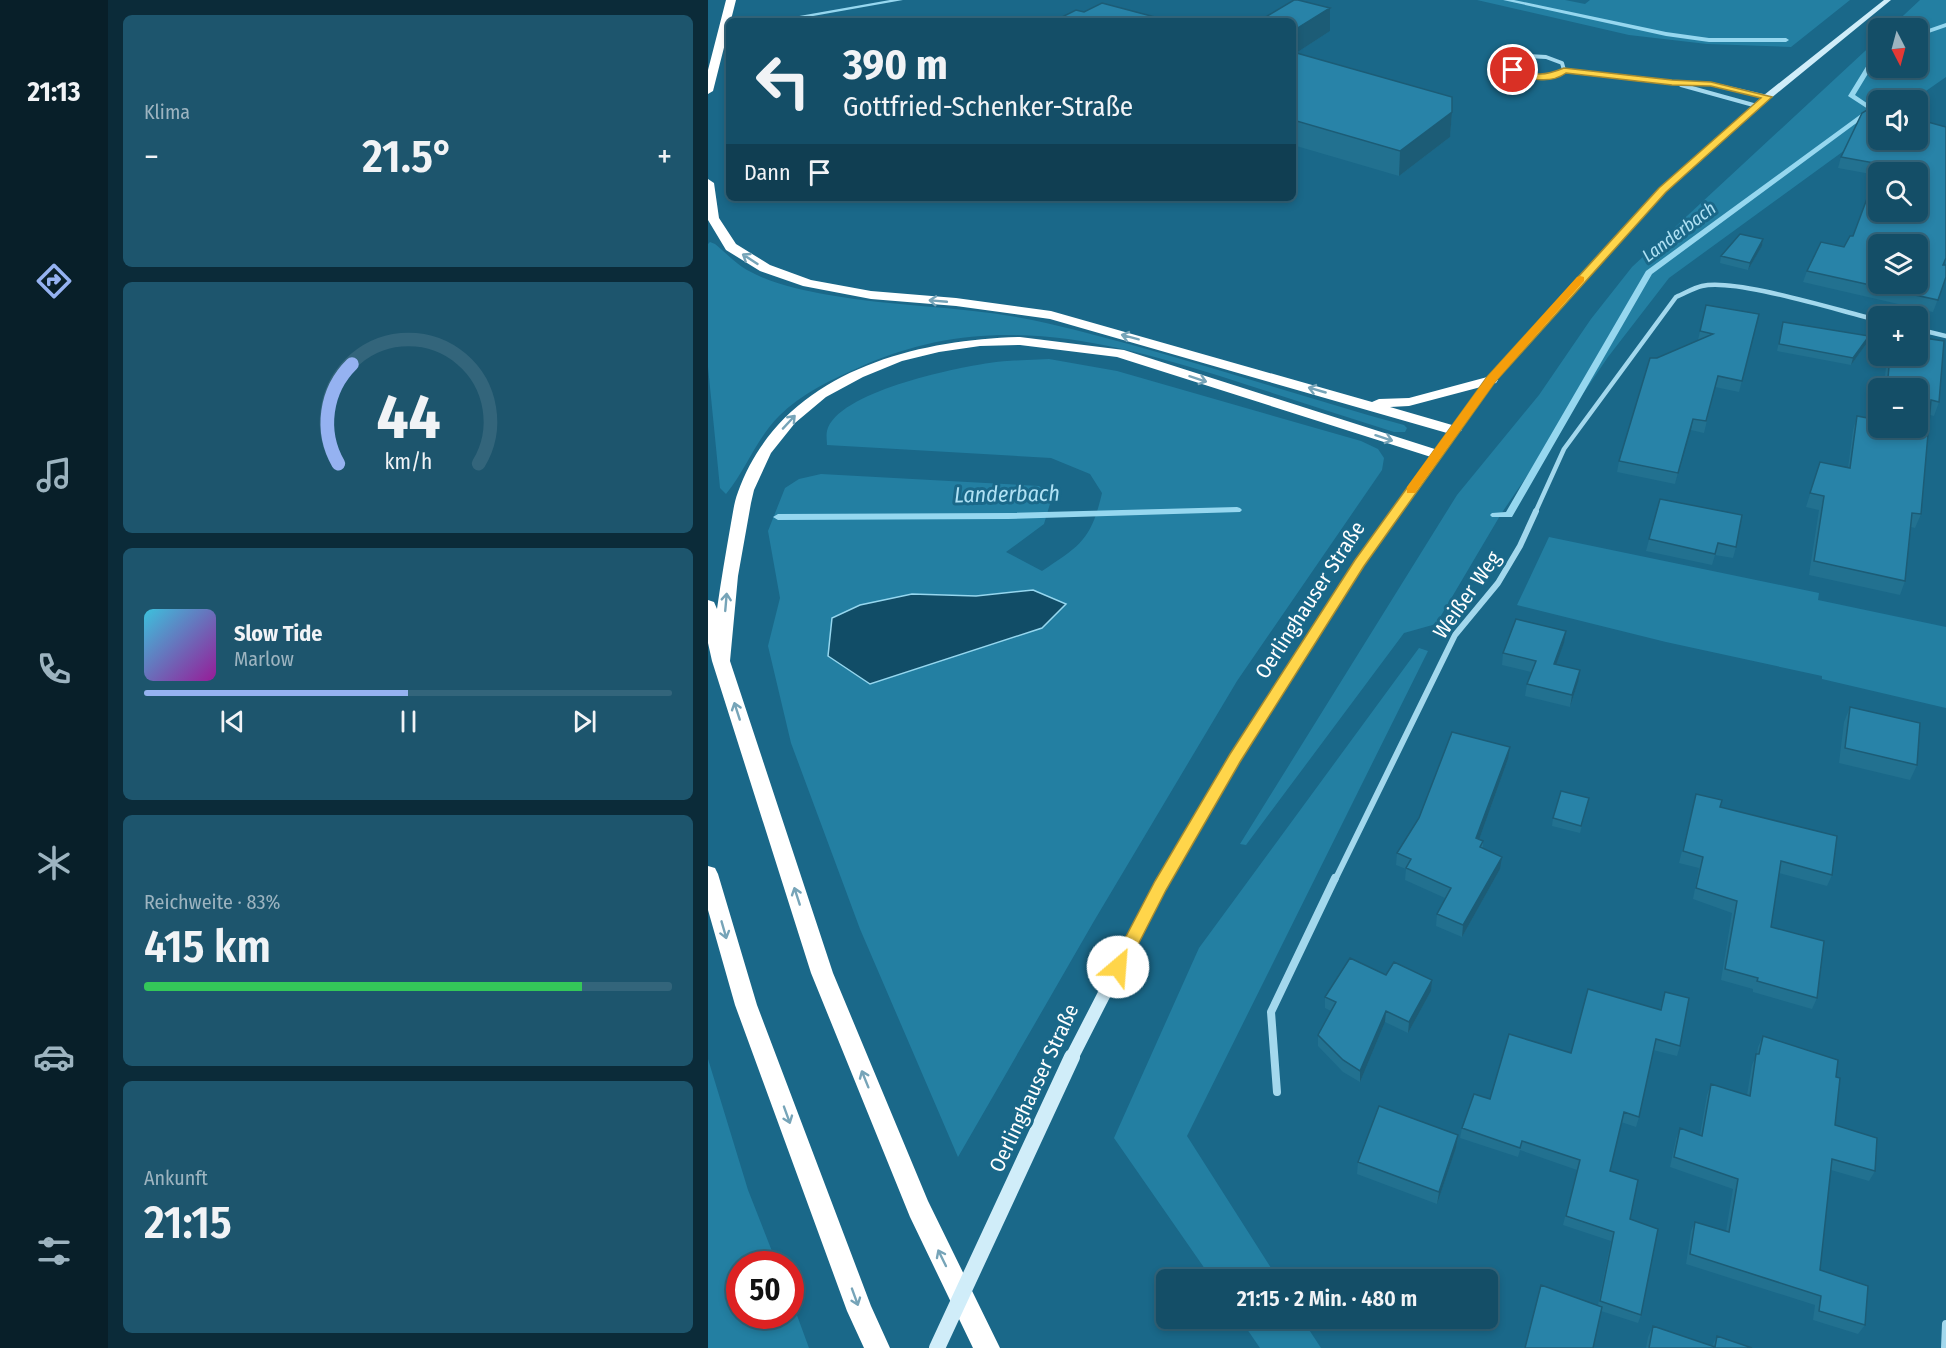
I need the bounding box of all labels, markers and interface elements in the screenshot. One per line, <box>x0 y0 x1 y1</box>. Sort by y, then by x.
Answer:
north arrow <box>1868 18 1928 78</box>
map controls <box>1868 18 1928 438</box>
text: 390 m <box>843 40 948 90</box>
icon: left <box>744 42 822 120</box>
pin <box>1487 44 1538 95</box>
icon: arrive <box>1496 53 1529 86</box>
text: 21:13 <box>28 76 80 108</box>
button: sound <box>1868 90 1928 150</box>
text: Gottfried-Schenker-Straße <box>843 91 1133 123</box>
text: Klima <box>144 100 190 124</box>
text: 21.5° <box>362 130 454 184</box>
text: − <box>144 137 159 177</box>
text: + <box>657 137 672 177</box>
icon: arrive <box>803 156 836 189</box>
text: Dann <box>744 159 791 186</box>
button: search <box>1868 162 1928 222</box>
water label: Landerbach <box>1638 197 1720 267</box>
button: layers <box>1868 234 1928 294</box>
one-way arrow <box>742 252 759 264</box>
icon: directions <box>33 260 75 302</box>
one-way arrow <box>929 295 949 306</box>
button: + <box>1868 306 1928 366</box>
one-way arrow <box>1120 330 1139 342</box>
one-way arrow <box>1188 374 1207 385</box>
button: − <box>1868 378 1928 438</box>
text: 44 <box>376 381 440 456</box>
one-way arrow <box>1308 384 1327 396</box>
one-way arrow <box>782 415 796 430</box>
one-way arrow <box>1374 433 1393 444</box>
text: km/h <box>384 450 432 476</box>
icon: music <box>33 454 75 496</box>
water label: Landerbach <box>954 480 1060 508</box>
street label: Oerlinghauser Straße <box>1249 516 1371 684</box>
street label: Weißer Weg <box>1427 546 1507 644</box>
one-way arrow <box>721 593 732 613</box>
text: Slow Tide <box>234 620 322 647</box>
text: Marlow <box>234 647 294 671</box>
icon: phone <box>33 648 75 690</box>
one-way arrow <box>731 702 742 721</box>
icon: previous <box>216 705 249 738</box>
icon: pause <box>392 705 425 738</box>
icon: next <box>568 705 601 738</box>
icon: climate <box>33 842 75 884</box>
one-way arrow <box>791 887 802 906</box>
text: Reichweite · 83% <box>144 890 280 914</box>
text: 415 km <box>144 920 271 974</box>
one-way arrow <box>719 920 730 939</box>
position arrow <box>1086 935 1150 999</box>
street label: Oerlinghauser Straße <box>984 1000 1084 1176</box>
icon: car <box>33 1036 75 1078</box>
one-way arrow <box>859 1070 870 1088</box>
one-way arrow <box>782 1105 793 1123</box>
text: Ankunft <box>144 1166 208 1190</box>
text: 21:15 <box>144 1196 232 1250</box>
icon: filters <box>33 1230 75 1272</box>
one-way arrow <box>936 1249 948 1267</box>
speed limit sign: 50 <box>726 1251 804 1329</box>
text: 21:15 · 2 Min. · 480 m <box>1237 1285 1417 1312</box>
one-way arrow <box>850 1287 861 1306</box>

